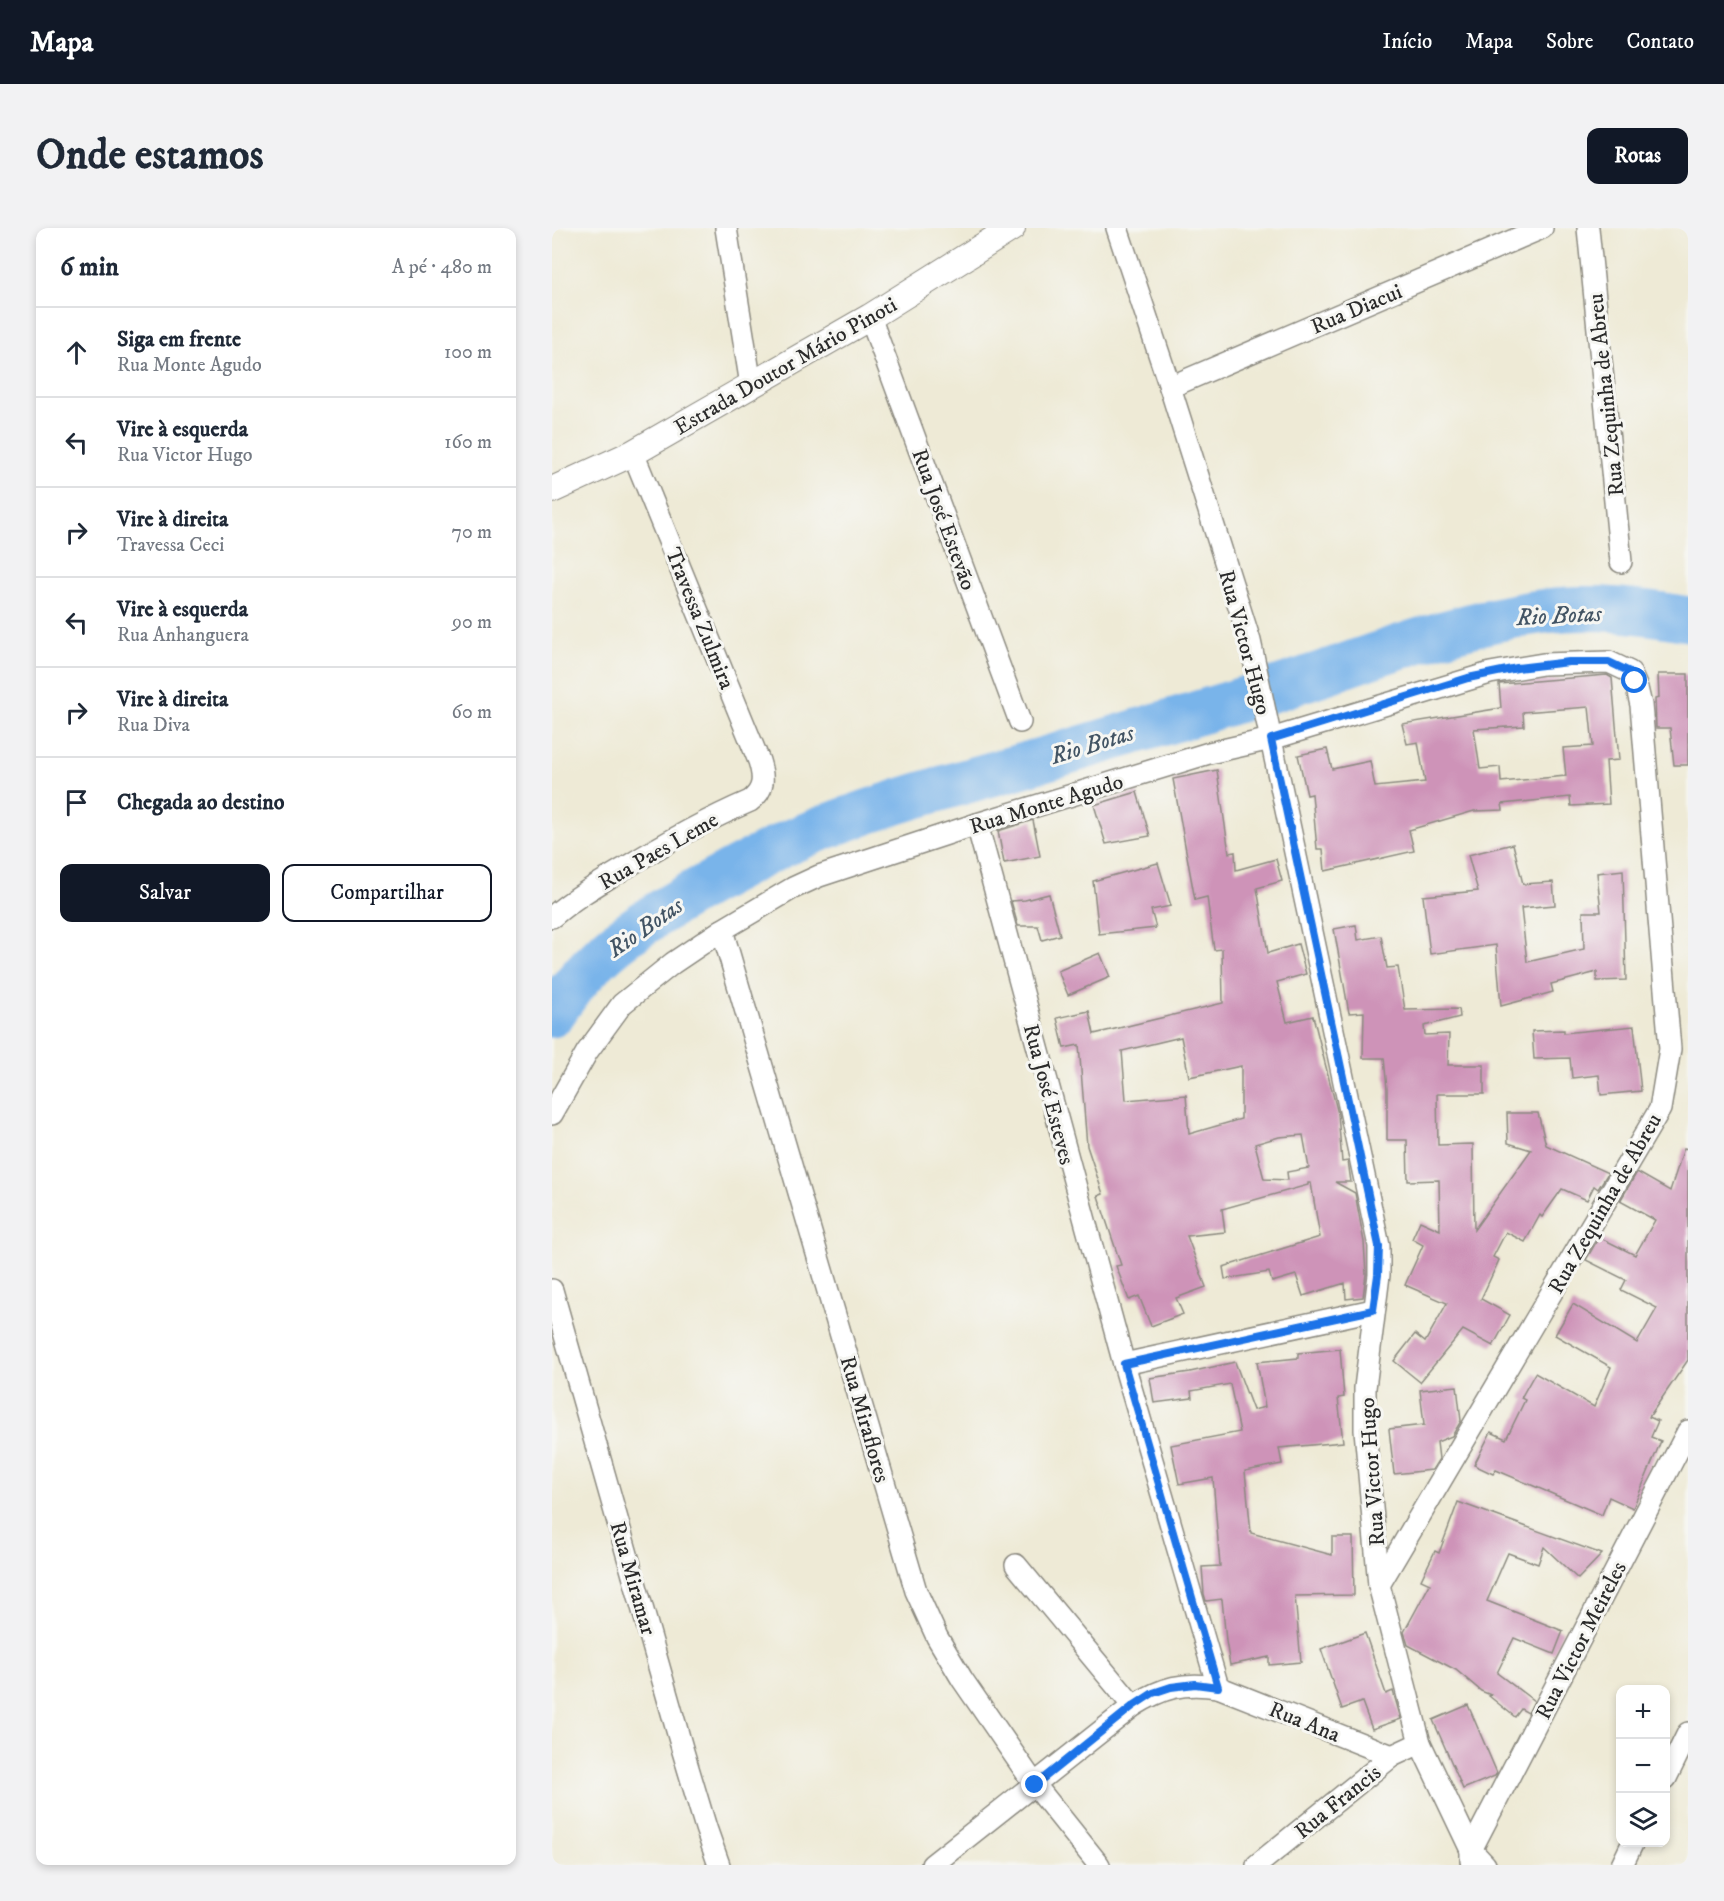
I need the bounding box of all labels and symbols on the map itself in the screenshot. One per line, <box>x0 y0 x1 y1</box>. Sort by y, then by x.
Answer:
street label: Rua Diacui <box>1307 278 1406 341</box>
street label: Estrada Doutor Mário Pinoti <box>670 291 902 441</box>
street label: Rua Zequinha de Abreu <box>1582 292 1631 498</box>
street label: Rua José Estevão <box>906 445 982 594</box>
street label: Travessa Zulmira <box>659 544 741 694</box>
street label: Rua Victor Hugo <box>1212 567 1277 718</box>
water label: Rio Botas <box>1515 599 1603 633</box>
route start <box>1621 667 1647 693</box>
water label: Rio Botas <box>1046 718 1138 772</box>
street label: Rua Monte Agudo <box>966 768 1126 841</box>
street label: Rua Paes Leme <box>594 806 723 896</box>
water label: Rio Botas <box>601 891 690 965</box>
street label: Rua José Esteves <box>1017 1021 1080 1168</box>
street label: Rua Zequinha de Abreu <box>1543 1109 1668 1299</box>
street label: Rua Miraflores <box>834 1353 895 1486</box>
street label: Rua Victor Hugo <box>1354 1397 1391 1547</box>
street label: Rua Miramar <box>603 1519 662 1639</box>
street label: Rua Victor Meireles <box>1530 1557 1633 1724</box>
street label: Rua Ana <box>1265 1696 1344 1749</box>
street label: Rua Francis <box>1289 1759 1387 1845</box>
route end <box>1021 1771 1047 1797</box>

